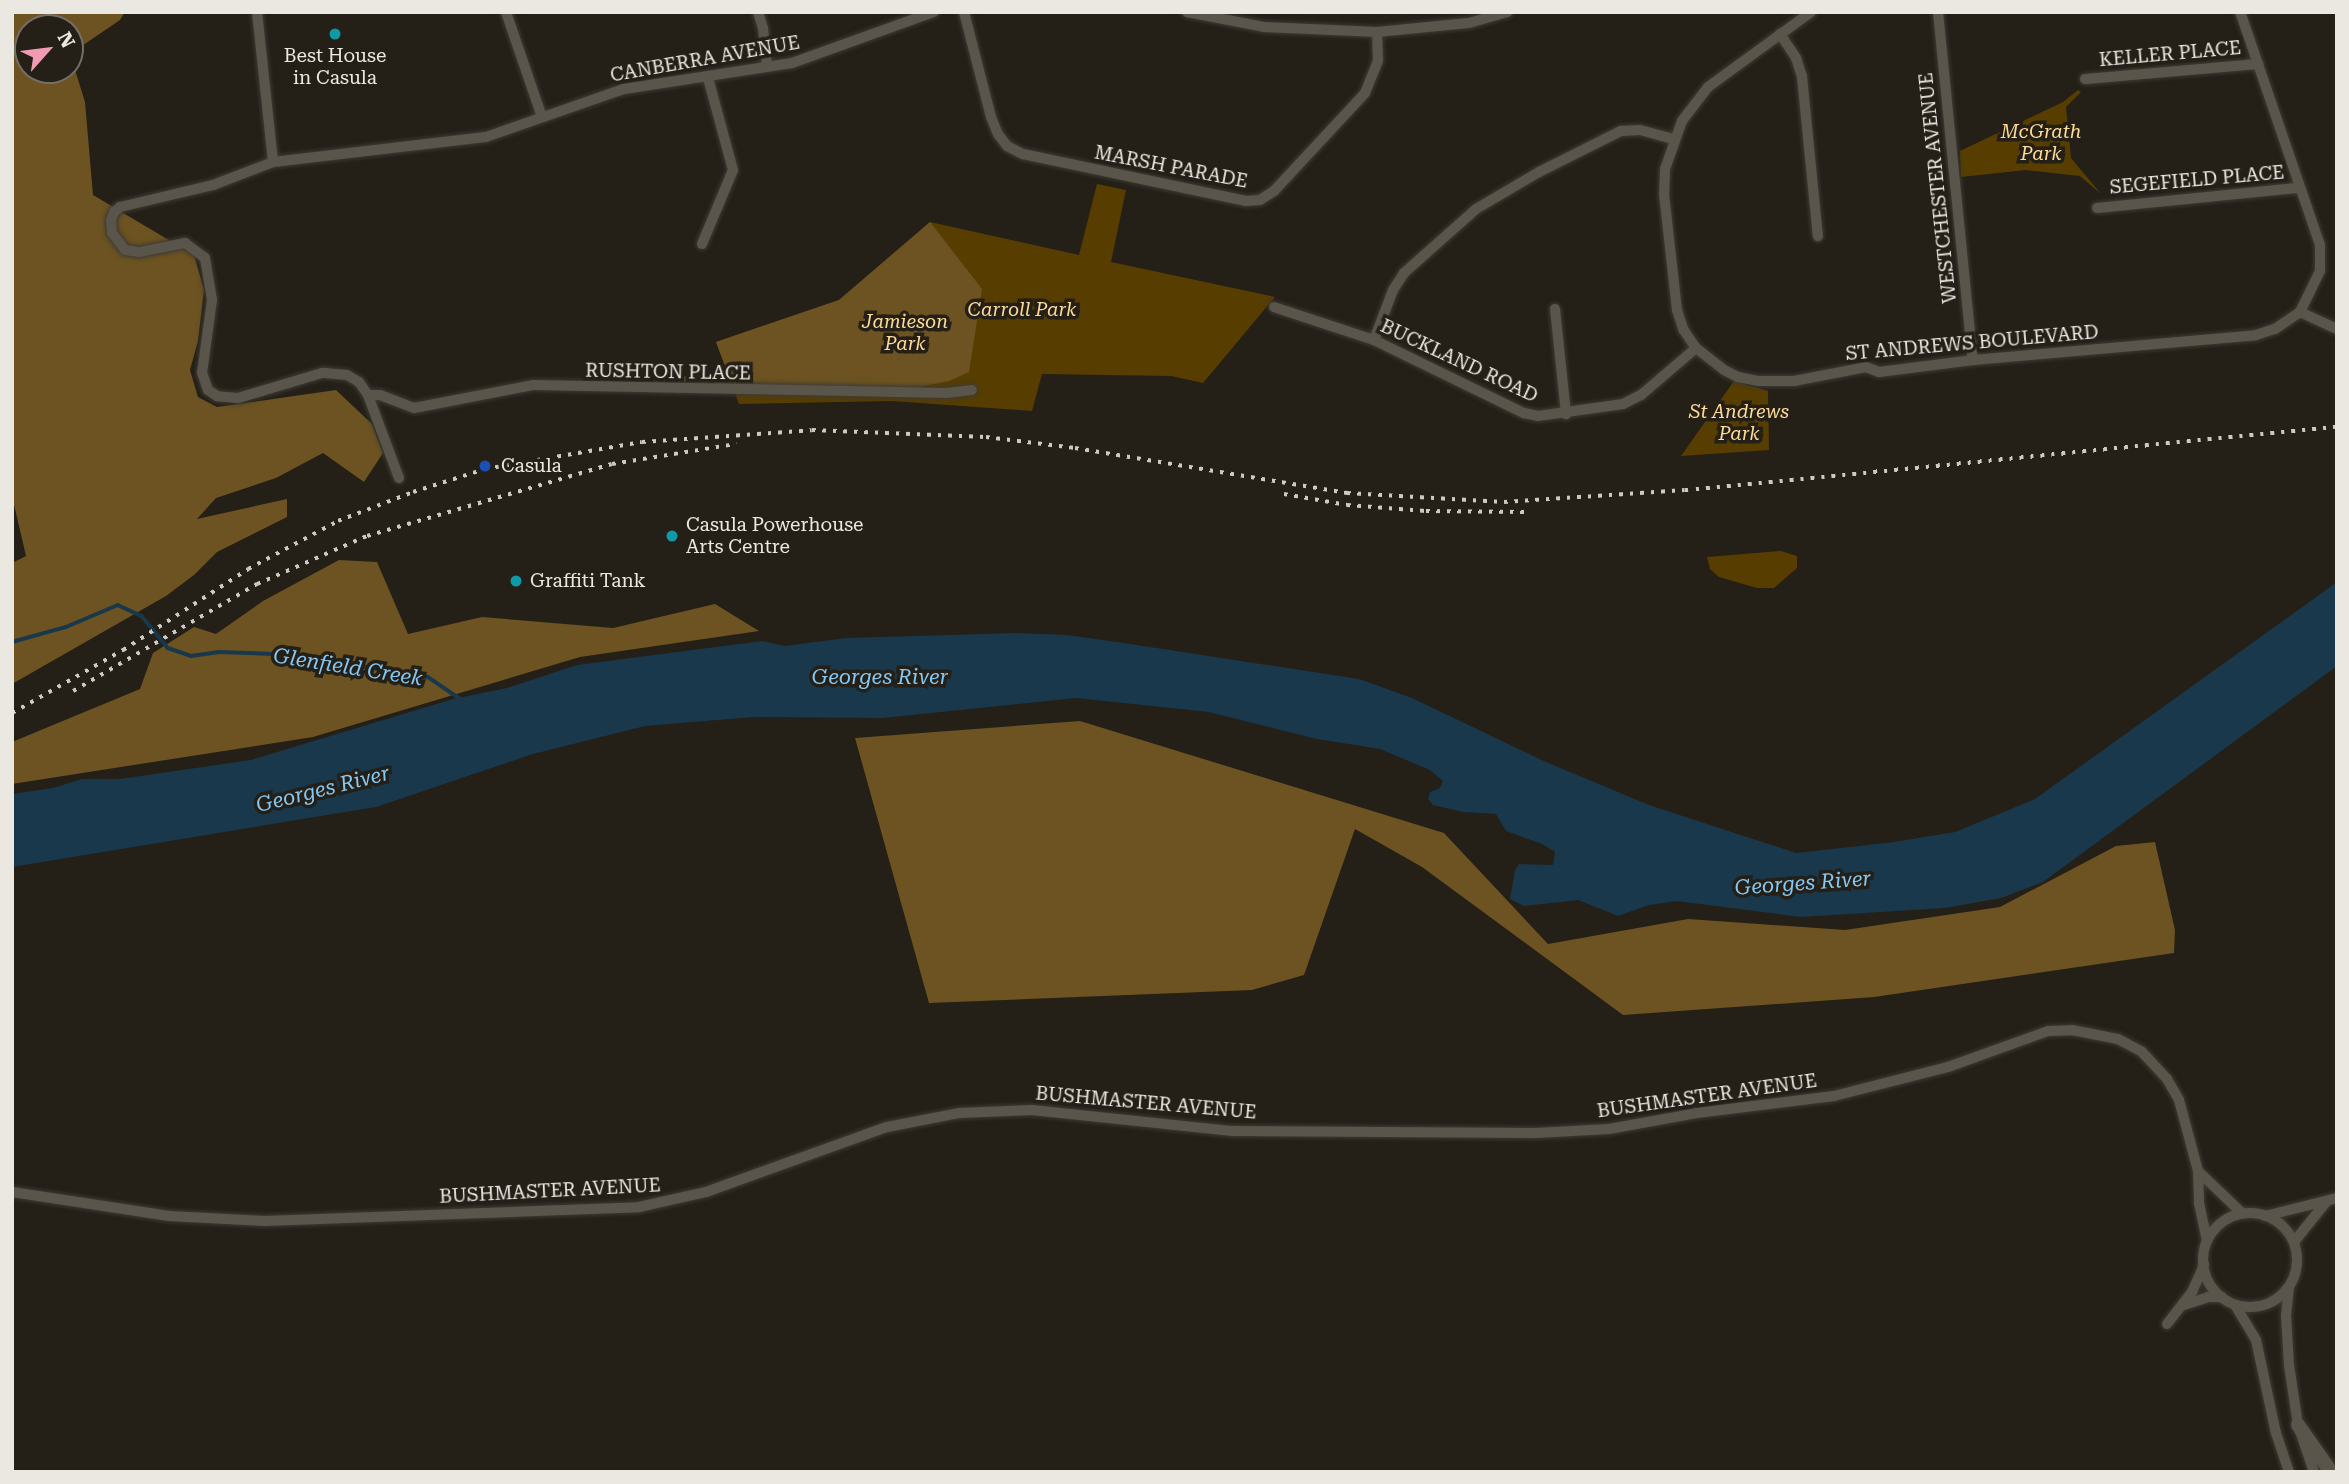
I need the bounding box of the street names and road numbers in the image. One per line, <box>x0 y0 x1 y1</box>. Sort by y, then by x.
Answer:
street label: CANBERRA AVENUE <box>608 31 802 87</box>
street label: KELLER PLACE <box>2098 36 2242 72</box>
street label: WESTCHESTER AVENUE <box>1915 71 1961 305</box>
street label: MARSH PARADE <box>1093 141 1249 193</box>
street label: SEGEFIELD PLACE <box>2109 161 2285 199</box>
street label: BUCKLAND ROAD <box>1377 315 1541 407</box>
street label: ST ANDREWS BOULEVARD <box>1845 321 2099 365</box>
street label: RUSHTON PLACE <box>585 359 751 385</box>
street label: BUSHMASTER AVENUE <box>1596 1069 1818 1123</box>
street label: BUSHMASTER AVENUE <box>1035 1082 1257 1124</box>
street label: BUSHMASTER AVENUE <box>439 1174 661 1208</box>

